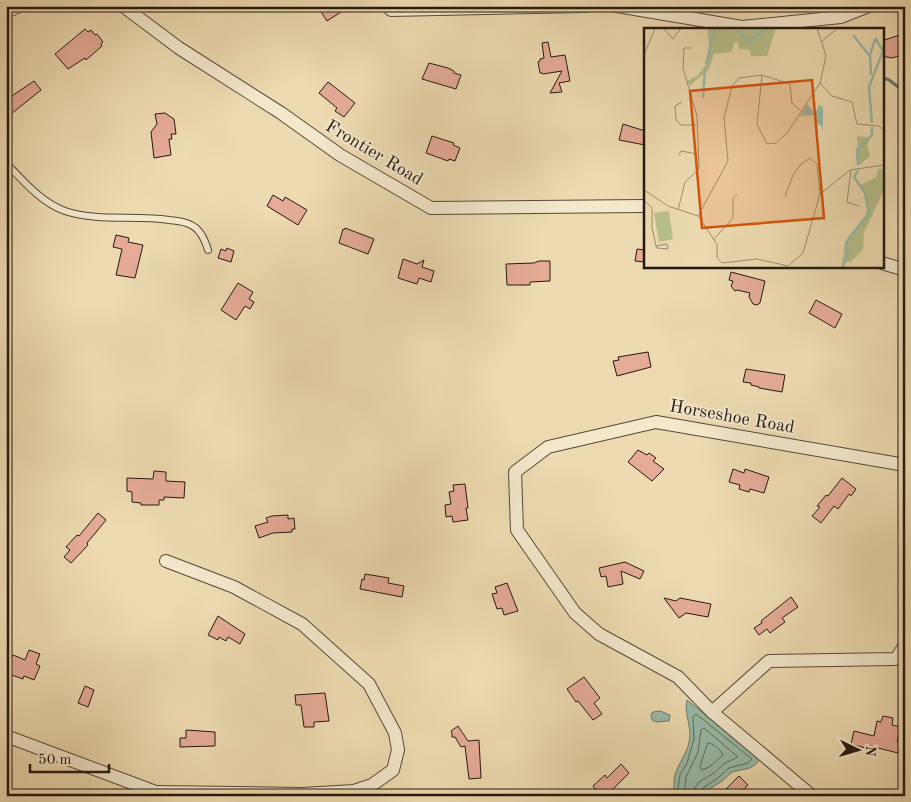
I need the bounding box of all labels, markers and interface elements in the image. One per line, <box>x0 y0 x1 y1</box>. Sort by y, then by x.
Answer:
inset map <box>644 28 884 268</box>
street label: Frontier Road <box>322 117 426 189</box>
street label: Horseshoe Road <box>668 397 796 437</box>
north arrow <box>834 724 884 774</box>
scale bar <box>30 742 109 774</box>
text: N <box>862 745 877 757</box>
text: 50 m <box>38 753 72 768</box>

